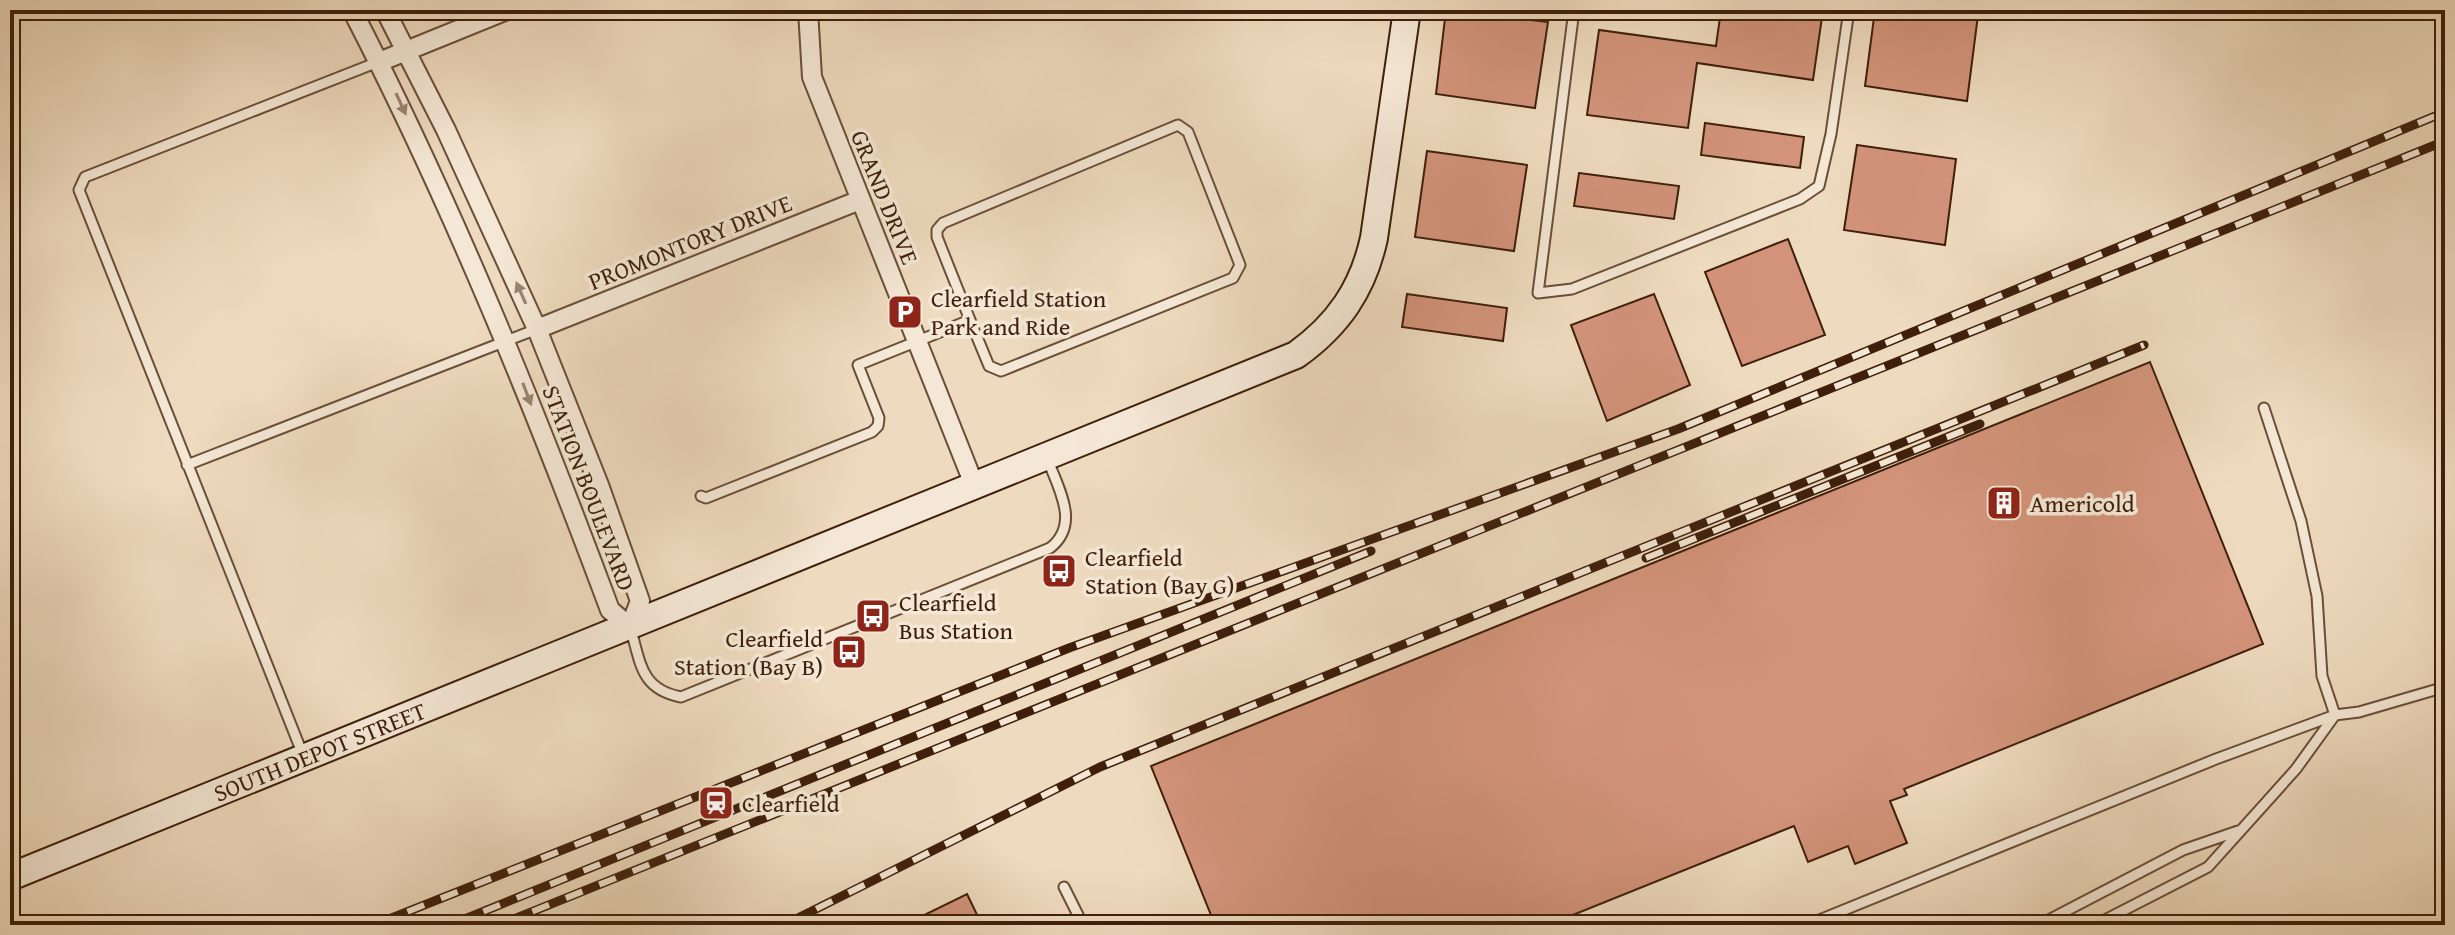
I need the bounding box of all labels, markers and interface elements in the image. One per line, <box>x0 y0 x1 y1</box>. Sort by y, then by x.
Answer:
one-way arrow <box>394 93 408 116</box>
street label: GRAND DRIVE <box>842 125 928 269</box>
street label: PROMONTORY DRIVE <box>583 185 797 299</box>
one-way arrow <box>514 281 527 305</box>
place label: Clearfield Station Park and Ride <box>931 281 1107 344</box>
parking icon: Clearfield Station Park and Ride <box>886 293 924 331</box>
street label: STATION BOULEVARD <box>534 380 644 596</box>
one-way arrow <box>521 382 534 406</box>
building icon: Americold <box>1985 484 2023 522</box>
place label: Americold <box>2030 486 2135 521</box>
place label: Clearfield Station (Bay G) <box>1085 540 1235 603</box>
bus stop icon: Clearfield Station (Bay G) <box>1040 552 1078 590</box>
place label: Clearfield Bus Station <box>899 585 1013 648</box>
bus stop icon: Clearfield Bus Station <box>854 597 892 635</box>
place label: Clearfield Station (Bay B) <box>674 621 823 684</box>
bus stop icon: Clearfield Station (Bay B) <box>830 633 868 671</box>
street label: SOUTH DEPOT STREET <box>208 693 431 810</box>
station icon: Clearfield <box>697 784 735 822</box>
place label: Clearfield <box>742 786 840 821</box>

